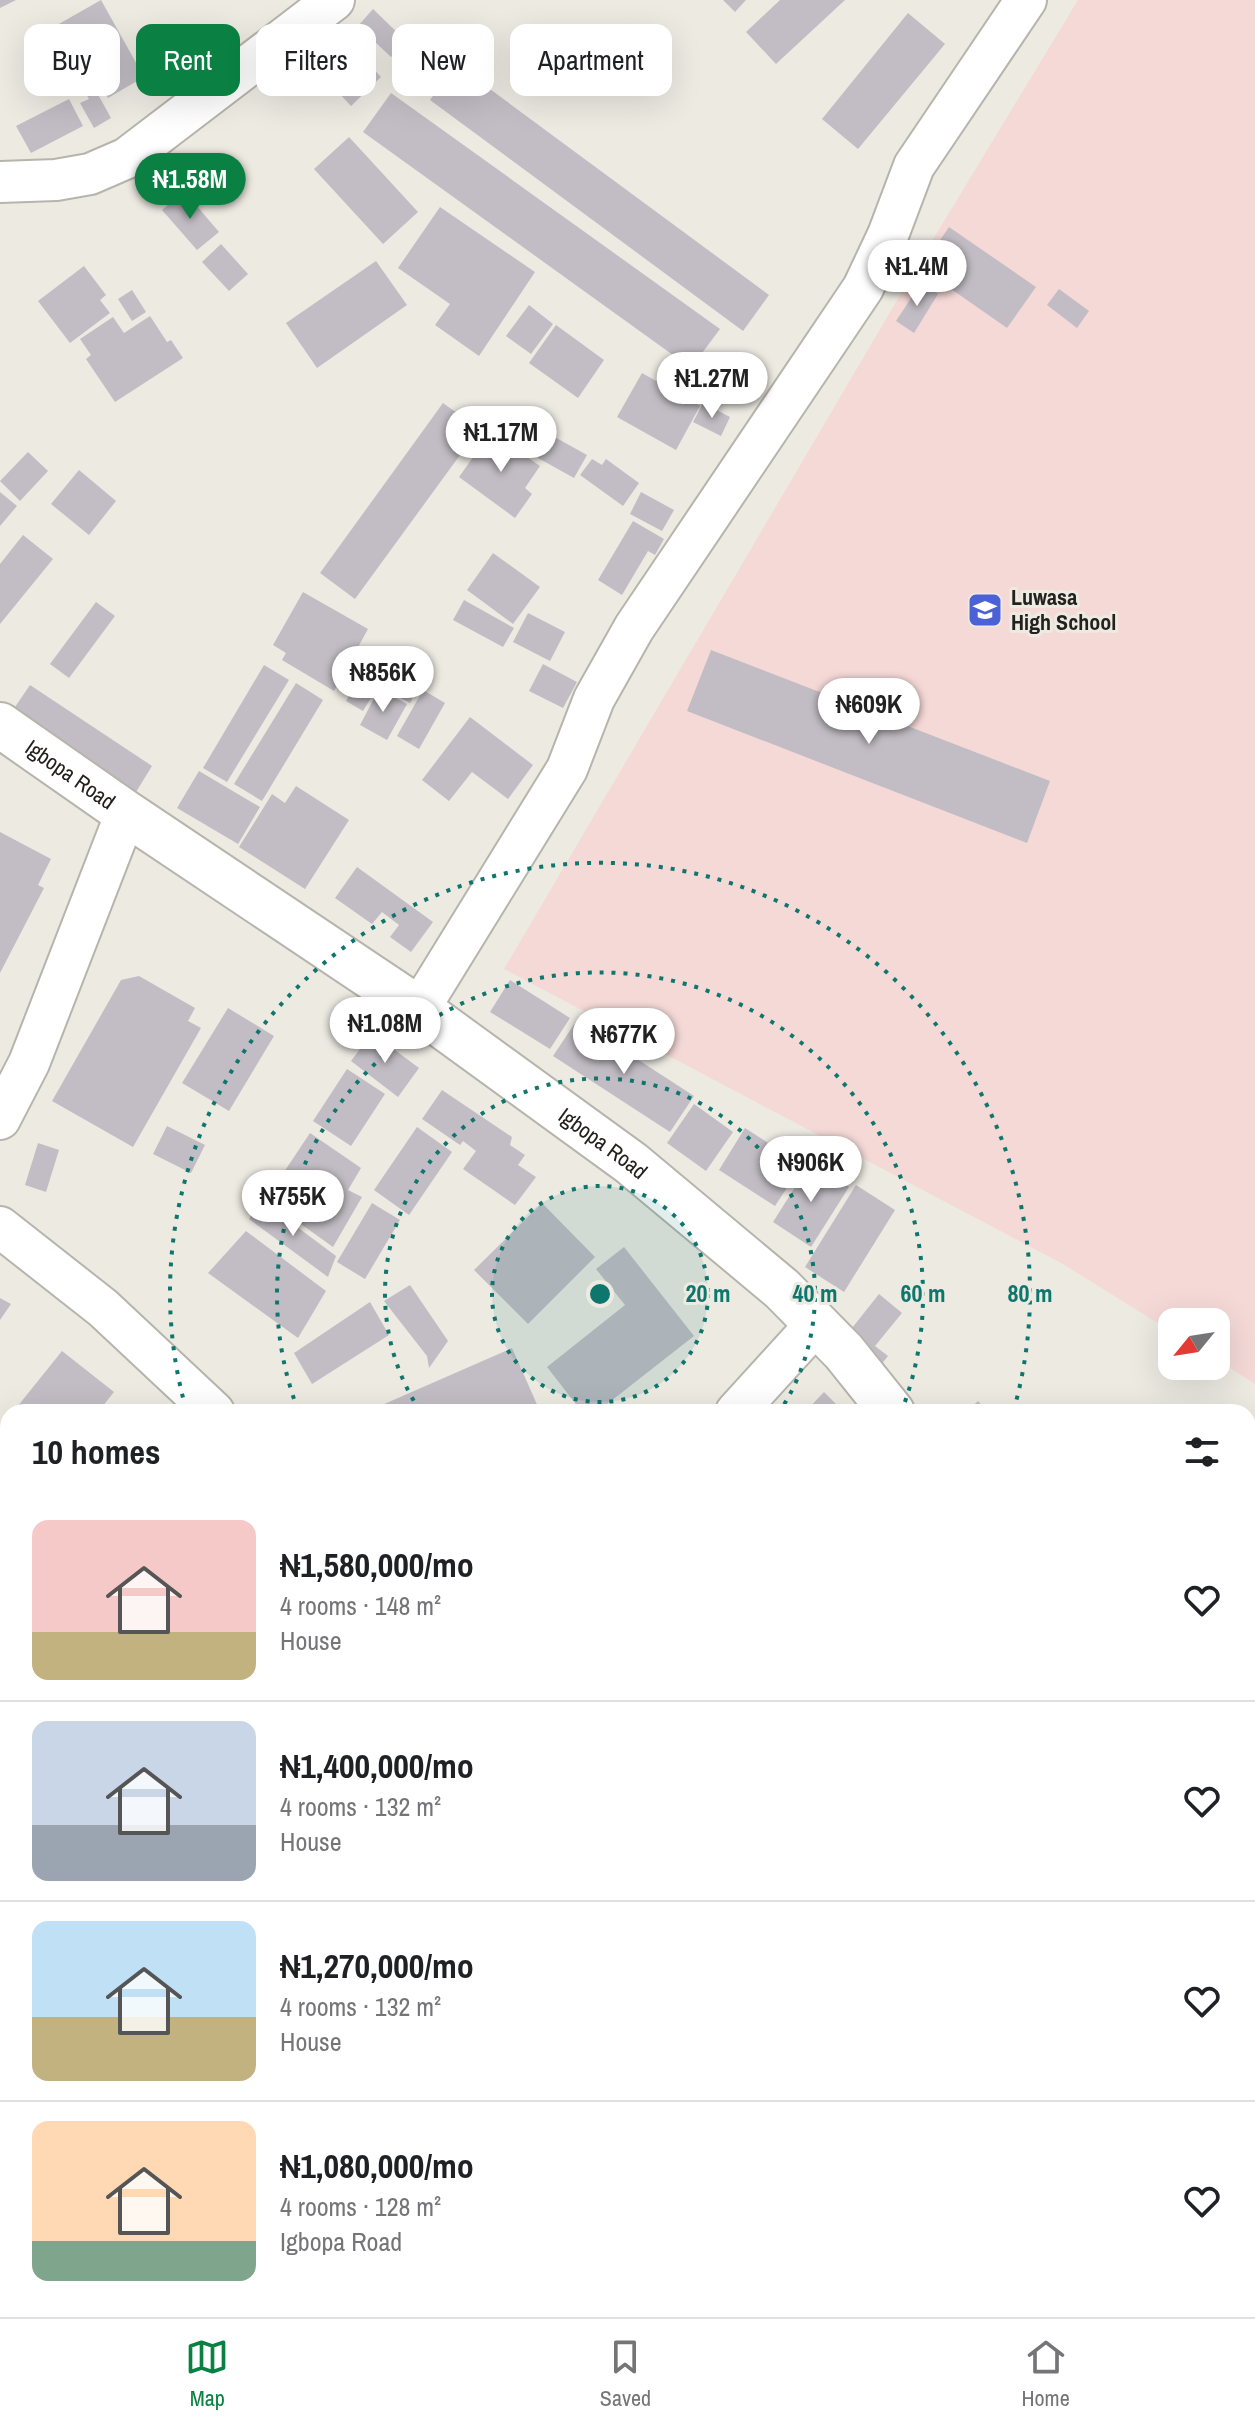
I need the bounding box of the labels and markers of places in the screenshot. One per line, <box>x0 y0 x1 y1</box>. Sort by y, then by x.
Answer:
pin: ₦1.58M <box>125 153 255 221</box>
pin: ₦1.4M <box>861 240 973 308</box>
pin: ₦1.27M <box>647 352 777 420</box>
pin: ₦1.17M <box>436 406 566 474</box>
place label: Luwasa High School <box>1011 582 1116 637</box>
school or university icon: Luwasa High School <box>966 591 1004 629</box>
pin: ₦856K <box>327 646 439 714</box>
pin: ₦609K <box>813 678 925 746</box>
pin: ₦1.08M <box>320 997 450 1065</box>
pin: ₦677K <box>568 1008 680 1076</box>
pin: ₦906K <box>755 1136 867 1204</box>
pin: ₦755K <box>237 1170 349 1238</box>
centre of rings <box>586 1280 614 1308</box>

